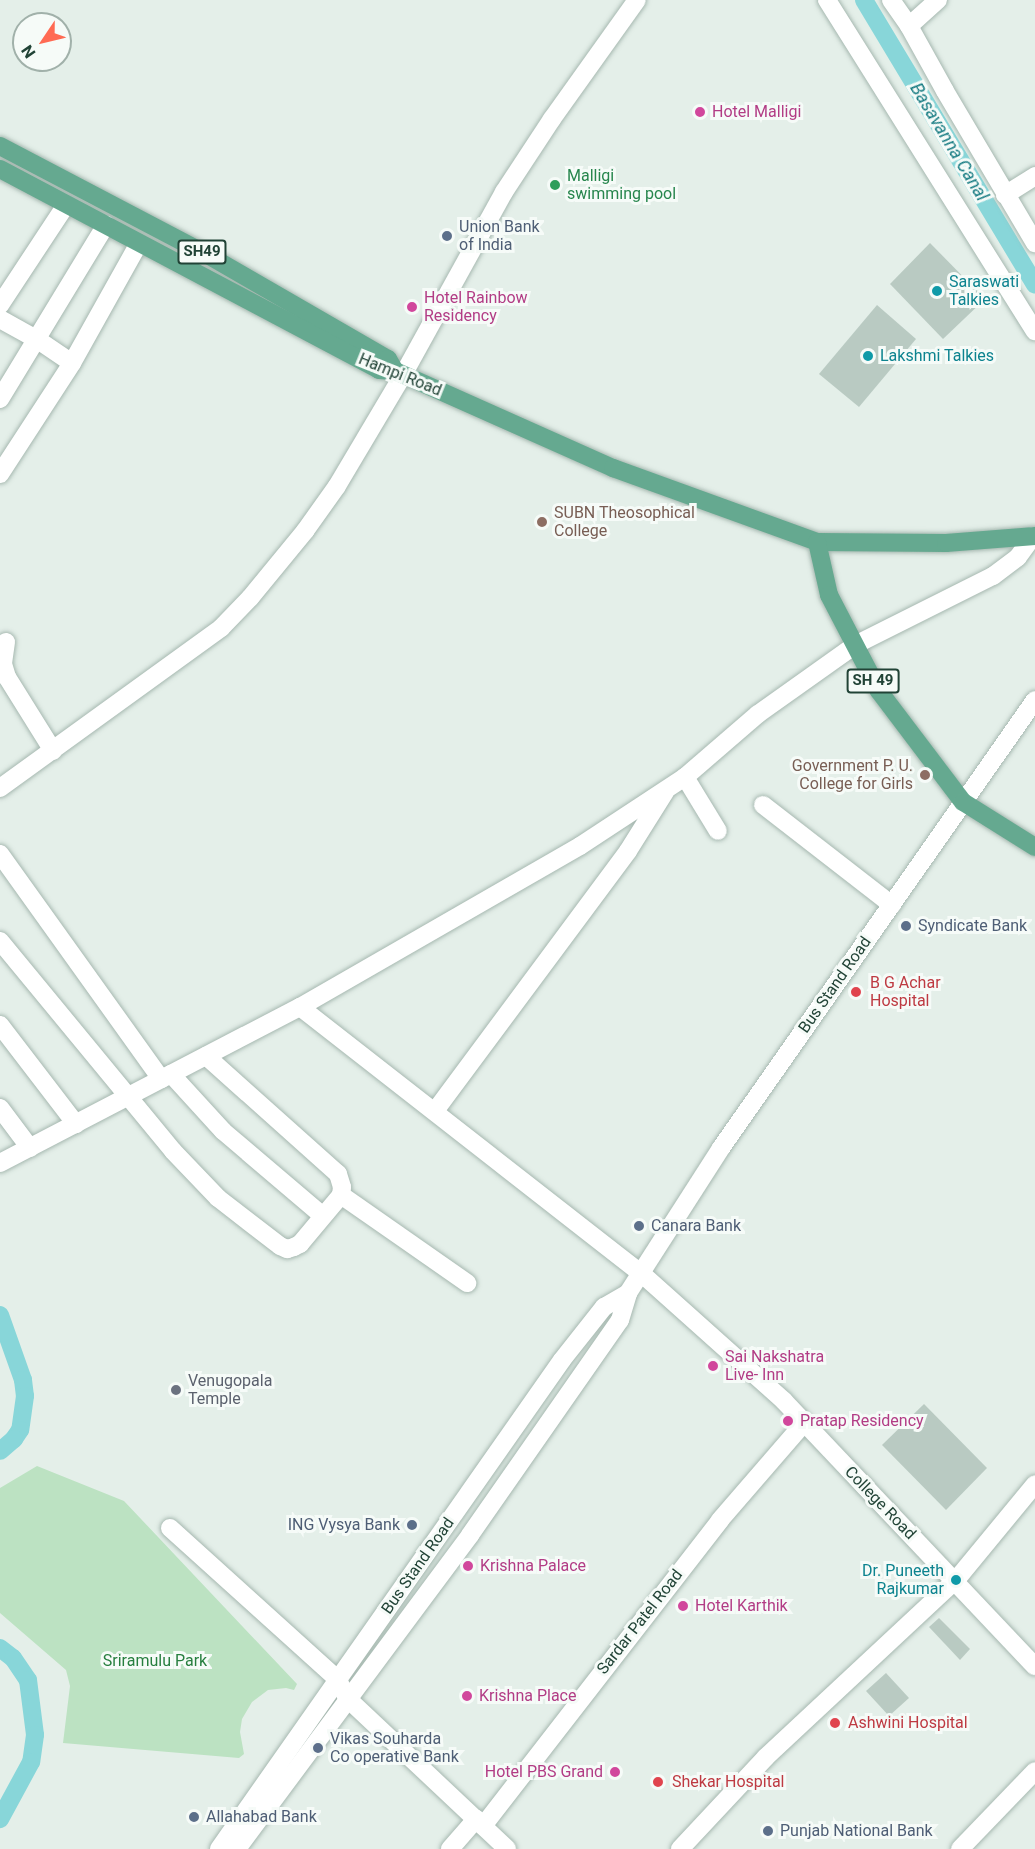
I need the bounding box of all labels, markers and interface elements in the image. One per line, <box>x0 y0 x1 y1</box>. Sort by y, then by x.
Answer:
north arrow <box>12 12 72 72</box>
text: N <box>17 41 40 62</box>
water label: Basavanna Canal <box>905 79 993 205</box>
place label: Hotel Malligi <box>712 102 801 122</box>
marker: Hotel Malligi <box>693 105 707 119</box>
place label: Malligi swimming pool <box>567 166 676 204</box>
marker: Malligi swimming pool <box>548 178 562 192</box>
place label: Union Bank of India <box>459 217 540 255</box>
marker: Union Bank of India <box>440 229 454 243</box>
road number: SH49 <box>176 240 228 264</box>
place label: Saraswati Talkies <box>949 272 1019 310</box>
marker: Saraswati Talkies <box>930 284 944 298</box>
place label: Hotel Rainbow Residency <box>424 288 528 326</box>
marker: Hotel Rainbow Residency <box>405 300 419 314</box>
place label: Lakshmi Talkies <box>880 346 994 366</box>
marker: Lakshmi Talkies <box>861 349 875 363</box>
street label: Hampi Road <box>356 350 444 400</box>
place label: SUBN Theosophical College <box>554 503 695 541</box>
marker: SUBN Theosophical College <box>535 515 549 529</box>
road number: SH 49 <box>846 669 900 693</box>
place label: Government P. U. College for Girls <box>792 756 913 794</box>
marker: Government P. U. College for Girls <box>918 768 932 782</box>
place label: Syndicate Bank <box>918 916 1027 936</box>
marker: Syndicate Bank <box>899 919 913 933</box>
street label: Bus Stand Road <box>795 933 875 1037</box>
place label: B G Achar Hospital <box>870 973 941 1011</box>
marker: B G Achar Hospital <box>847 983 865 1001</box>
place label: Canara Bank <box>651 1216 741 1236</box>
marker: Canara Bank <box>632 1219 646 1233</box>
place label: Sai Nakshatra Live- Inn <box>725 1347 824 1385</box>
marker: Sai Nakshatra Live- Inn <box>706 1359 720 1373</box>
place label: Venugopala Temple <box>188 1371 272 1409</box>
marker: Venugopala Temple <box>169 1383 183 1397</box>
place label: Pratap Residency <box>800 1411 924 1431</box>
marker: Pratap Residency <box>781 1414 795 1428</box>
street label: College Road <box>840 1463 920 1543</box>
street label: Bus Stand Road <box>378 1514 458 1618</box>
place label: ING Vysya Bank <box>288 1515 400 1535</box>
marker: ING Vysya Bank <box>405 1518 419 1532</box>
place label: Krishna Palace <box>480 1556 586 1576</box>
marker: Krishna Palace <box>461 1559 475 1573</box>
place label: Dr. Puneeth Rajkumar <box>862 1561 944 1599</box>
street label: Sardar Patel Road <box>593 1566 687 1678</box>
marker: Dr. Puneeth Rajkumar <box>949 1573 963 1587</box>
place label: Hotel Karthik <box>695 1596 788 1616</box>
marker: Hotel Karthik <box>676 1599 690 1613</box>
park label: Sriramulu Park <box>103 1651 207 1671</box>
place label: Krishna Place <box>479 1686 576 1706</box>
marker: Krishna Place <box>460 1689 474 1703</box>
place label: Ashwini Hospital <box>848 1713 968 1733</box>
marker: Ashwini Hospital <box>826 1714 844 1732</box>
place label: Vikas Souharda Co operative Bank <box>330 1729 459 1767</box>
marker: Vikas Souharda Co operative Bank <box>311 1741 325 1755</box>
place label: Hotel PBS Grand <box>485 1762 603 1782</box>
marker: Hotel PBS Grand <box>608 1765 622 1779</box>
place label: Shekar Hospital <box>672 1772 784 1792</box>
marker: Shekar Hospital <box>649 1773 667 1791</box>
place label: Allahabad Bank <box>206 1807 317 1827</box>
marker: Allahabad Bank <box>187 1810 201 1824</box>
place label: Punjab National Bank <box>780 1821 933 1841</box>
marker: Punjab National Bank <box>761 1824 775 1838</box>

